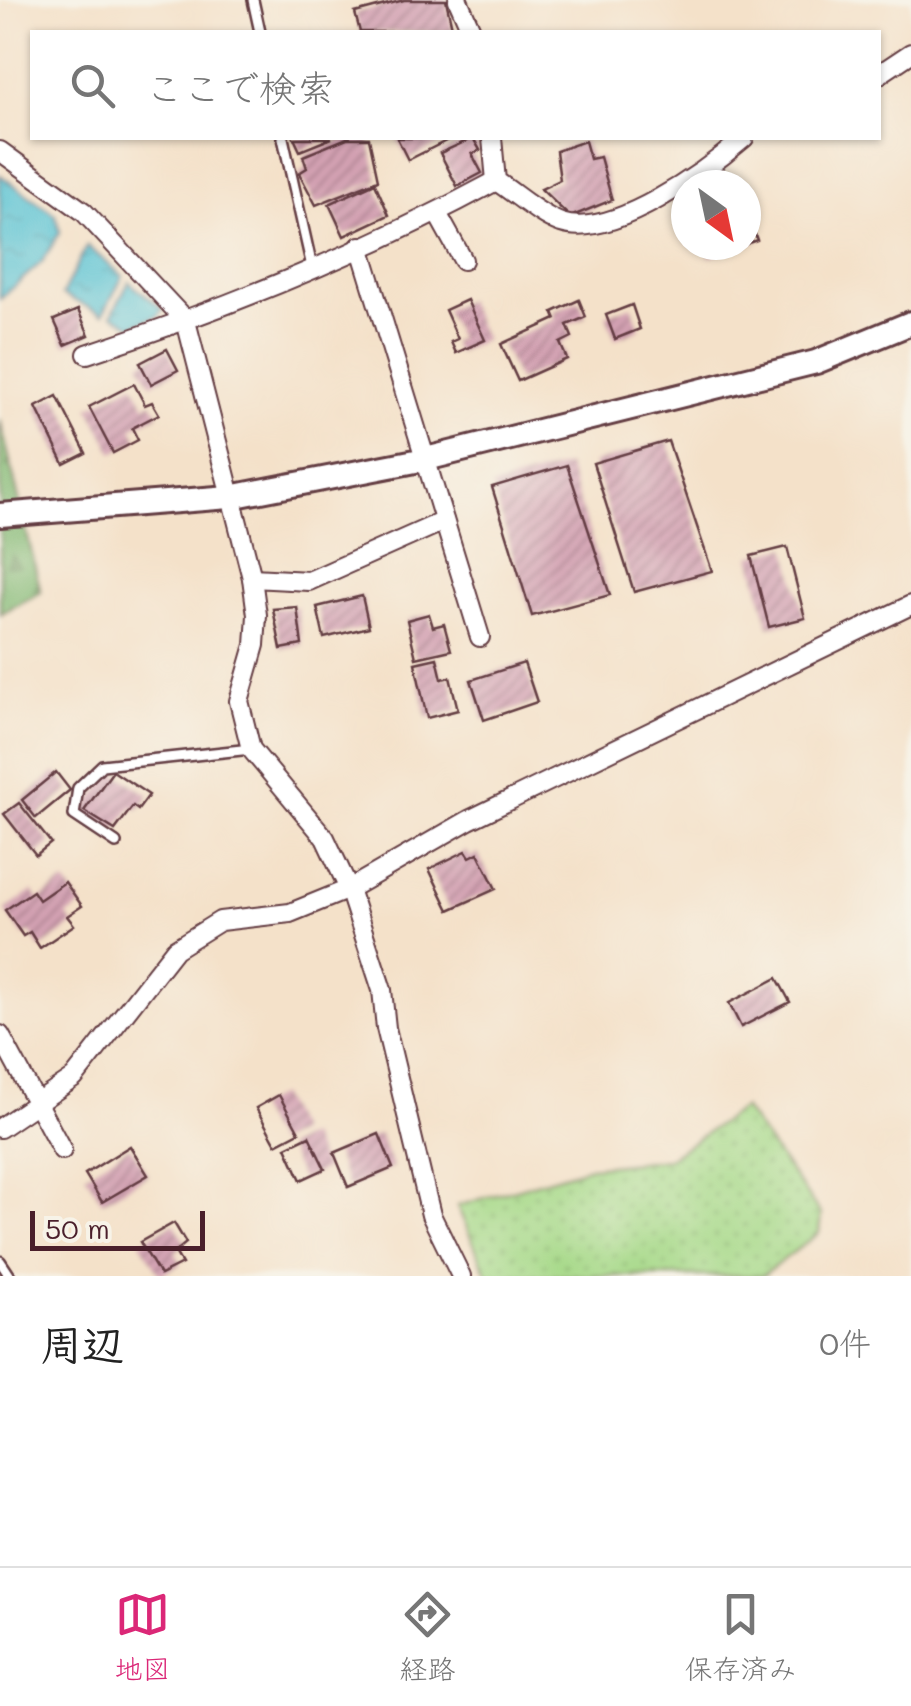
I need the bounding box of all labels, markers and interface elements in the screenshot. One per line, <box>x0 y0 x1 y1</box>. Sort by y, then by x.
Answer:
search box <box>30 30 881 140</box>
icon: search <box>65 58 120 113</box>
text: ここで検索 <box>145 62 335 112</box>
north arrow <box>671 170 761 260</box>
scale bar <box>30 1206 205 1250</box>
text: 50 m <box>45 1210 110 1246</box>
text: 周辺 <box>40 1316 124 1371</box>
text: 0件 <box>819 1321 871 1363</box>
tab: 地図 <box>114 1587 171 1687</box>
tab: 経路 <box>399 1587 456 1687</box>
tab: 保存済み <box>684 1587 797 1687</box>

